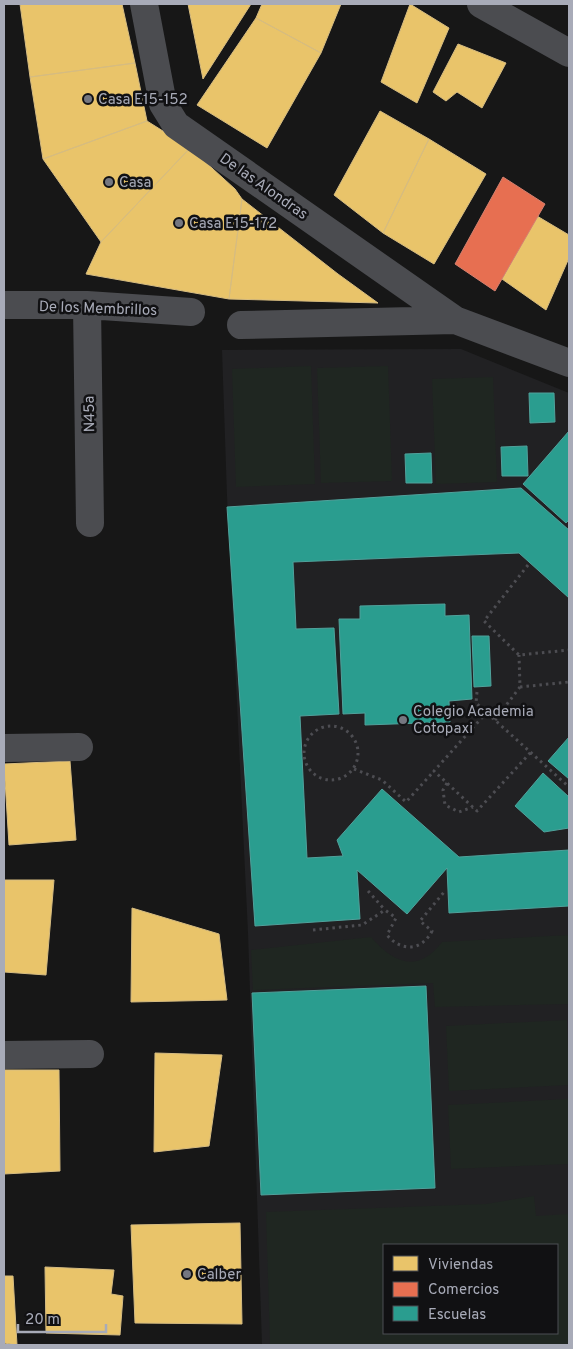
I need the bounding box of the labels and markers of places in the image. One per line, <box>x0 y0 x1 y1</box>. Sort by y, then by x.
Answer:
place label: Casa E15-152 <box>98 91 188 110</box>
marker: Casa E15-152 <box>82 93 94 105</box>
place label: Casa <box>119 174 151 193</box>
marker: Casa <box>103 176 115 188</box>
place label: Casa E15-172 <box>189 215 277 234</box>
marker: Casa E15-172 <box>173 217 185 229</box>
place label: Colegio Academia Cotopaxi <box>413 703 534 739</box>
marker: Colegio Academia Cotopaxi <box>397 714 409 726</box>
place label: Calber <box>197 1266 241 1285</box>
marker: Calber <box>181 1268 193 1280</box>

